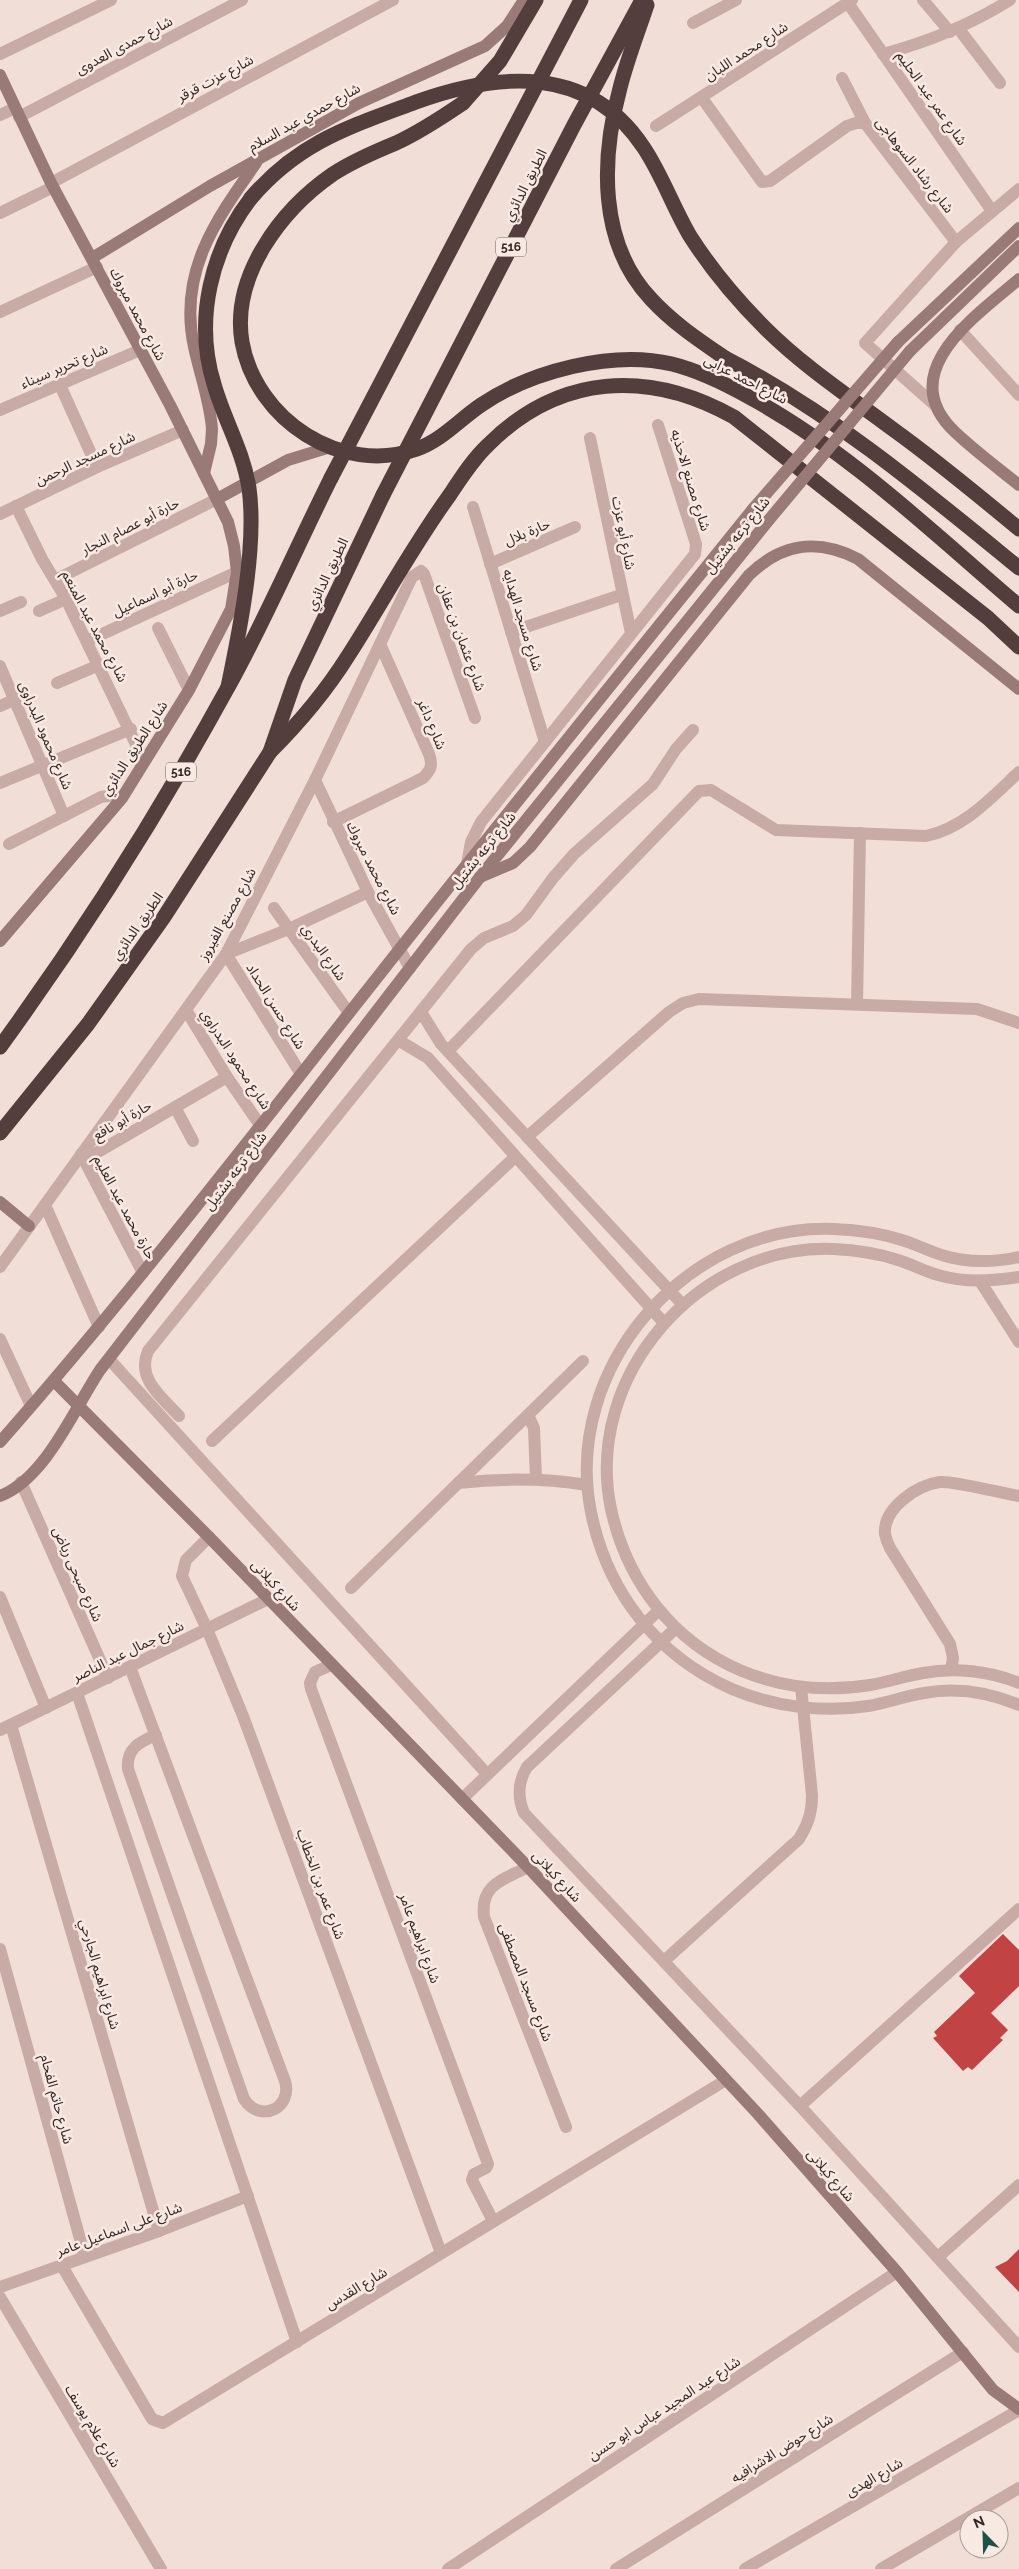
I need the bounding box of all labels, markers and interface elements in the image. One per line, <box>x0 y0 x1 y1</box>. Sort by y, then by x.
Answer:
street label: شارع حمدى العدوى <box>73 13 177 80</box>
street label: شارع محمد اللبان <box>701 18 792 86</box>
street label: شارع عمر عبد الحليم <box>891 48 970 150</box>
street label: شارع عزت قرقر <box>173 51 257 108</box>
street label: شارع حمدي عبد السلام <box>245 80 364 157</box>
street label: شارع رشاد السوهاجى <box>870 114 957 218</box>
street label: الطريق الدائري <box>500 146 553 225</box>
road number: 516 <box>496 238 526 256</box>
street label: شارع محمد مبروك <box>104 265 169 364</box>
street label: شارع تحرير سيناء <box>18 340 111 394</box>
street label: شارع احمد عرابى <box>700 351 790 410</box>
street label: شارع مصنع الاحذيه <box>665 427 714 534</box>
street label: شارع مسجد الرحمن <box>32 428 139 491</box>
street label: شارع ترعه بشتيل <box>701 493 775 578</box>
street label: حارة أبو عصام النجار <box>77 494 183 561</box>
street label: شارع أبو عزت <box>606 495 640 572</box>
street label: حارة بلال <box>502 515 553 550</box>
street label: الطريق الدائري <box>303 535 354 614</box>
street label: حارة أبو اسماعيل <box>109 566 201 621</box>
street label: شارع محمد عبد المنعم <box>56 567 131 686</box>
street label: شارع مسجد الهدايه <box>497 567 546 674</box>
street label: شارع عثمان بن عفان <box>432 581 489 694</box>
street label: شارع محمود البدراوى <box>13 678 76 793</box>
street label: شارع داغر <box>411 695 450 753</box>
street label: شارع الطريق الدائري <box>97 698 173 800</box>
road number: 516 <box>166 762 196 782</box>
street label: شارع ترعه بشتيل <box>447 808 521 893</box>
street label: شارع محمد مبروك <box>341 819 404 919</box>
street label: شارع مصنع الفيروز <box>194 865 262 965</box>
street label: الطريق الدائري <box>108 889 169 965</box>
street label: شارع البدري <box>296 920 349 985</box>
street label: شارع حسن الحداد <box>241 960 309 1053</box>
street label: شارع محمود البدراوي <box>195 1006 274 1114</box>
street label: حارة أبو نافع <box>90 1096 156 1146</box>
street label: شارع ترعه بشتيل <box>200 1129 272 1215</box>
street label: حارة محمد عبد العليم <box>88 1152 159 1263</box>
street label: شارع صبحى رياض <box>47 1524 106 1625</box>
street label: شارع كيلانى <box>246 1556 304 1616</box>
street label: شارع جمال عبد الناصر <box>69 1617 187 1688</box>
street label: شارع عمر بن الخطاب <box>291 1827 348 1943</box>
street label: شارع كيلانى <box>527 1847 585 1907</box>
street label: شارع ابراهيم عامر <box>393 1890 444 1987</box>
street label: شارع ابراهيم الجارحي <box>73 1917 123 2032</box>
street label: شارع مسجد المصطفى <box>493 1921 556 2045</box>
street label: شارع حاتم الفحام <box>34 2052 77 2147</box>
street label: شارع كيلانى <box>802 2145 858 2206</box>
street label: شارع على اسماعيل عامر <box>53 2199 185 2262</box>
street label: شارع القدس <box>322 2263 391 2315</box>
street label: شارع عبد المجيد عباس ابو حسن <box>585 2353 745 2466</box>
street label: شارع علام يوسف <box>59 2382 124 2472</box>
street label: شارع حوض الاشرافيه <box>728 2410 837 2488</box>
street label: شارع الهدى <box>843 2454 907 2502</box>
north arrow <box>959 2509 1009 2559</box>
text: N <box>971 2513 987 2531</box>

